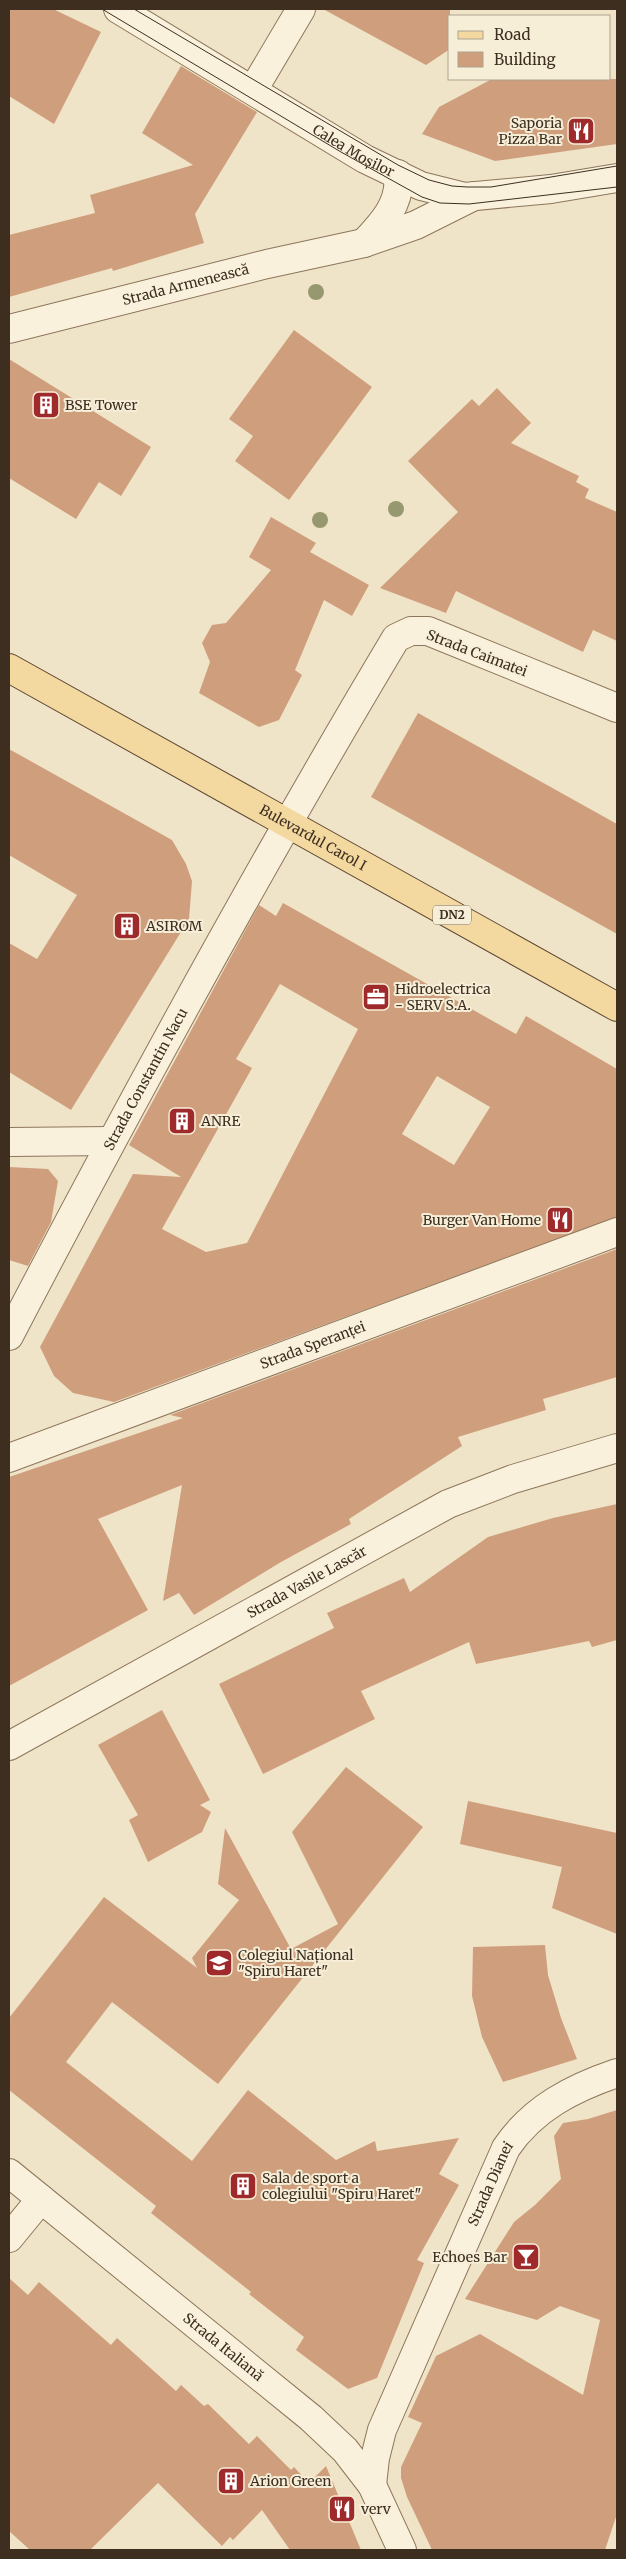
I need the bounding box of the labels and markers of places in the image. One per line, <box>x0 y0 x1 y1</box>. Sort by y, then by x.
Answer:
place label: Saporia Pizza Bar <box>499 114 562 148</box>
restaurant icon: Saporia Pizza Bar <box>566 116 596 146</box>
building icon: BSE Tower <box>31 390 61 420</box>
place label: BSE Tower <box>65 396 137 414</box>
building icon: ASIROM <box>112 911 142 941</box>
place label: ASIROM <box>145 917 203 935</box>
place label: Hidroelectrica - SERV S.A. <box>395 980 491 1014</box>
office icon: Hidroelectrica - SERV S.A. <box>361 982 391 1012</box>
building icon: ANRE <box>167 1106 197 1136</box>
place label: ANRE <box>200 1112 241 1130</box>
restaurant icon: Burger Van Home <box>545 1205 575 1235</box>
place label: Burger Van Home <box>423 1211 541 1229</box>
place label: Colegiul Național "Spiru Haret" <box>238 1946 354 1980</box>
school or university icon: Colegiul Național "Spiru Haret" <box>204 1948 234 1978</box>
place label: Sala de sport a colegiului "Spiru Haret" <box>262 2169 421 2203</box>
building icon: Sala de sport a colegiului "Spiru Haret" <box>228 2171 258 2201</box>
bar icon: Echoes Bar <box>511 2242 541 2272</box>
place label: Echoes Bar <box>432 2248 507 2266</box>
building icon: Arion Green <box>216 2466 246 2496</box>
place label: Arion Green <box>249 2472 331 2490</box>
restaurant icon: verv <box>327 2494 357 2524</box>
place label: verv <box>360 2500 392 2518</box>

